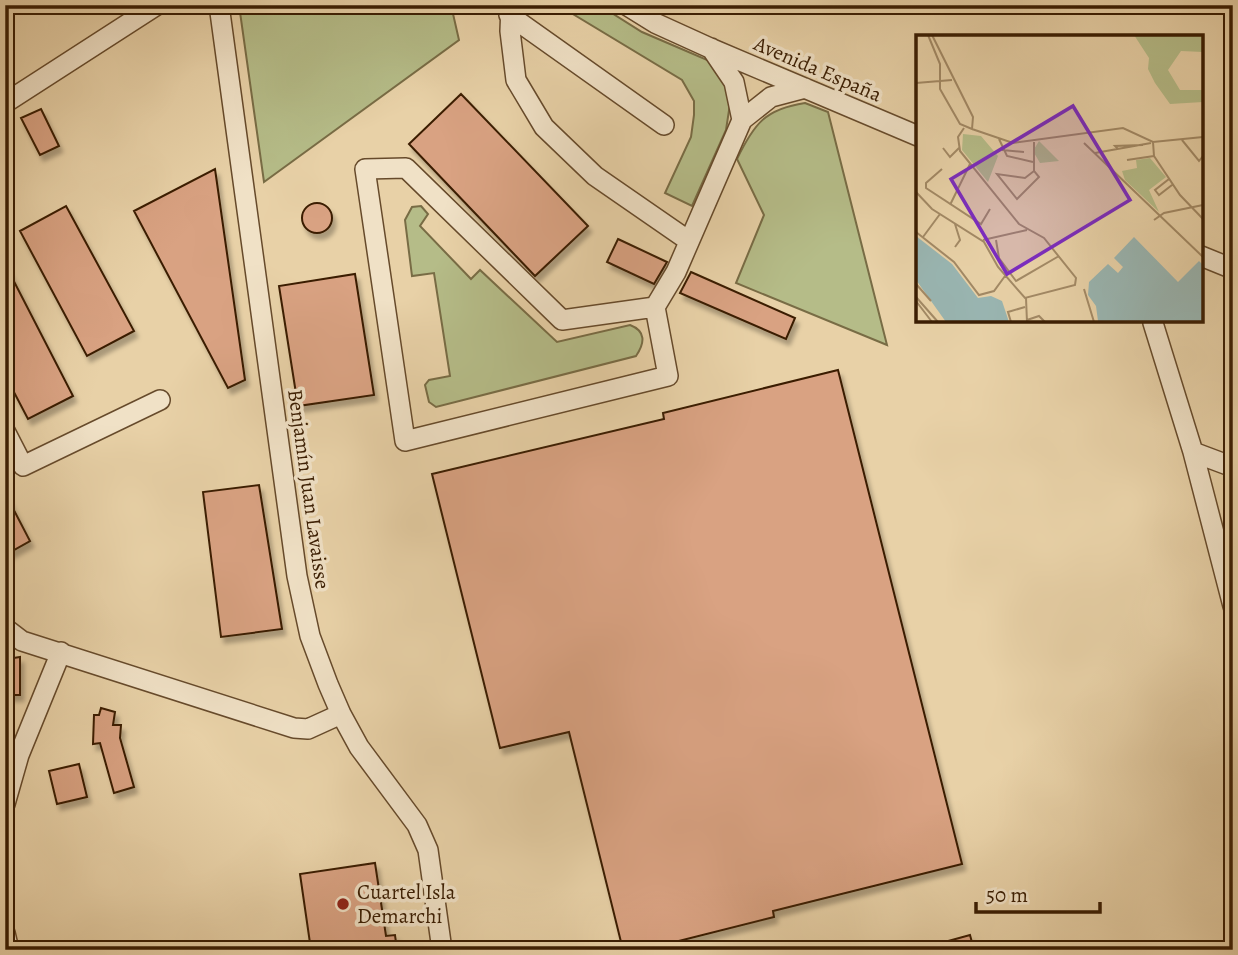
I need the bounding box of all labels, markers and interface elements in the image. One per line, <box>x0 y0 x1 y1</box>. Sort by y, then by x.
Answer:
street label: Avenida España <box>749 29 886 109</box>
inset map <box>916 35 1203 322</box>
street label: Benjamín Juan Lavaisse <box>281 387 337 591</box>
scale bar <box>976 871 1100 915</box>
place label: Cuartel Isla Demarchi <box>357 878 456 930</box>
text: 50 m <box>986 881 1028 909</box>
marker: Cuartel Isla Demarchi <box>335 896 351 912</box>

